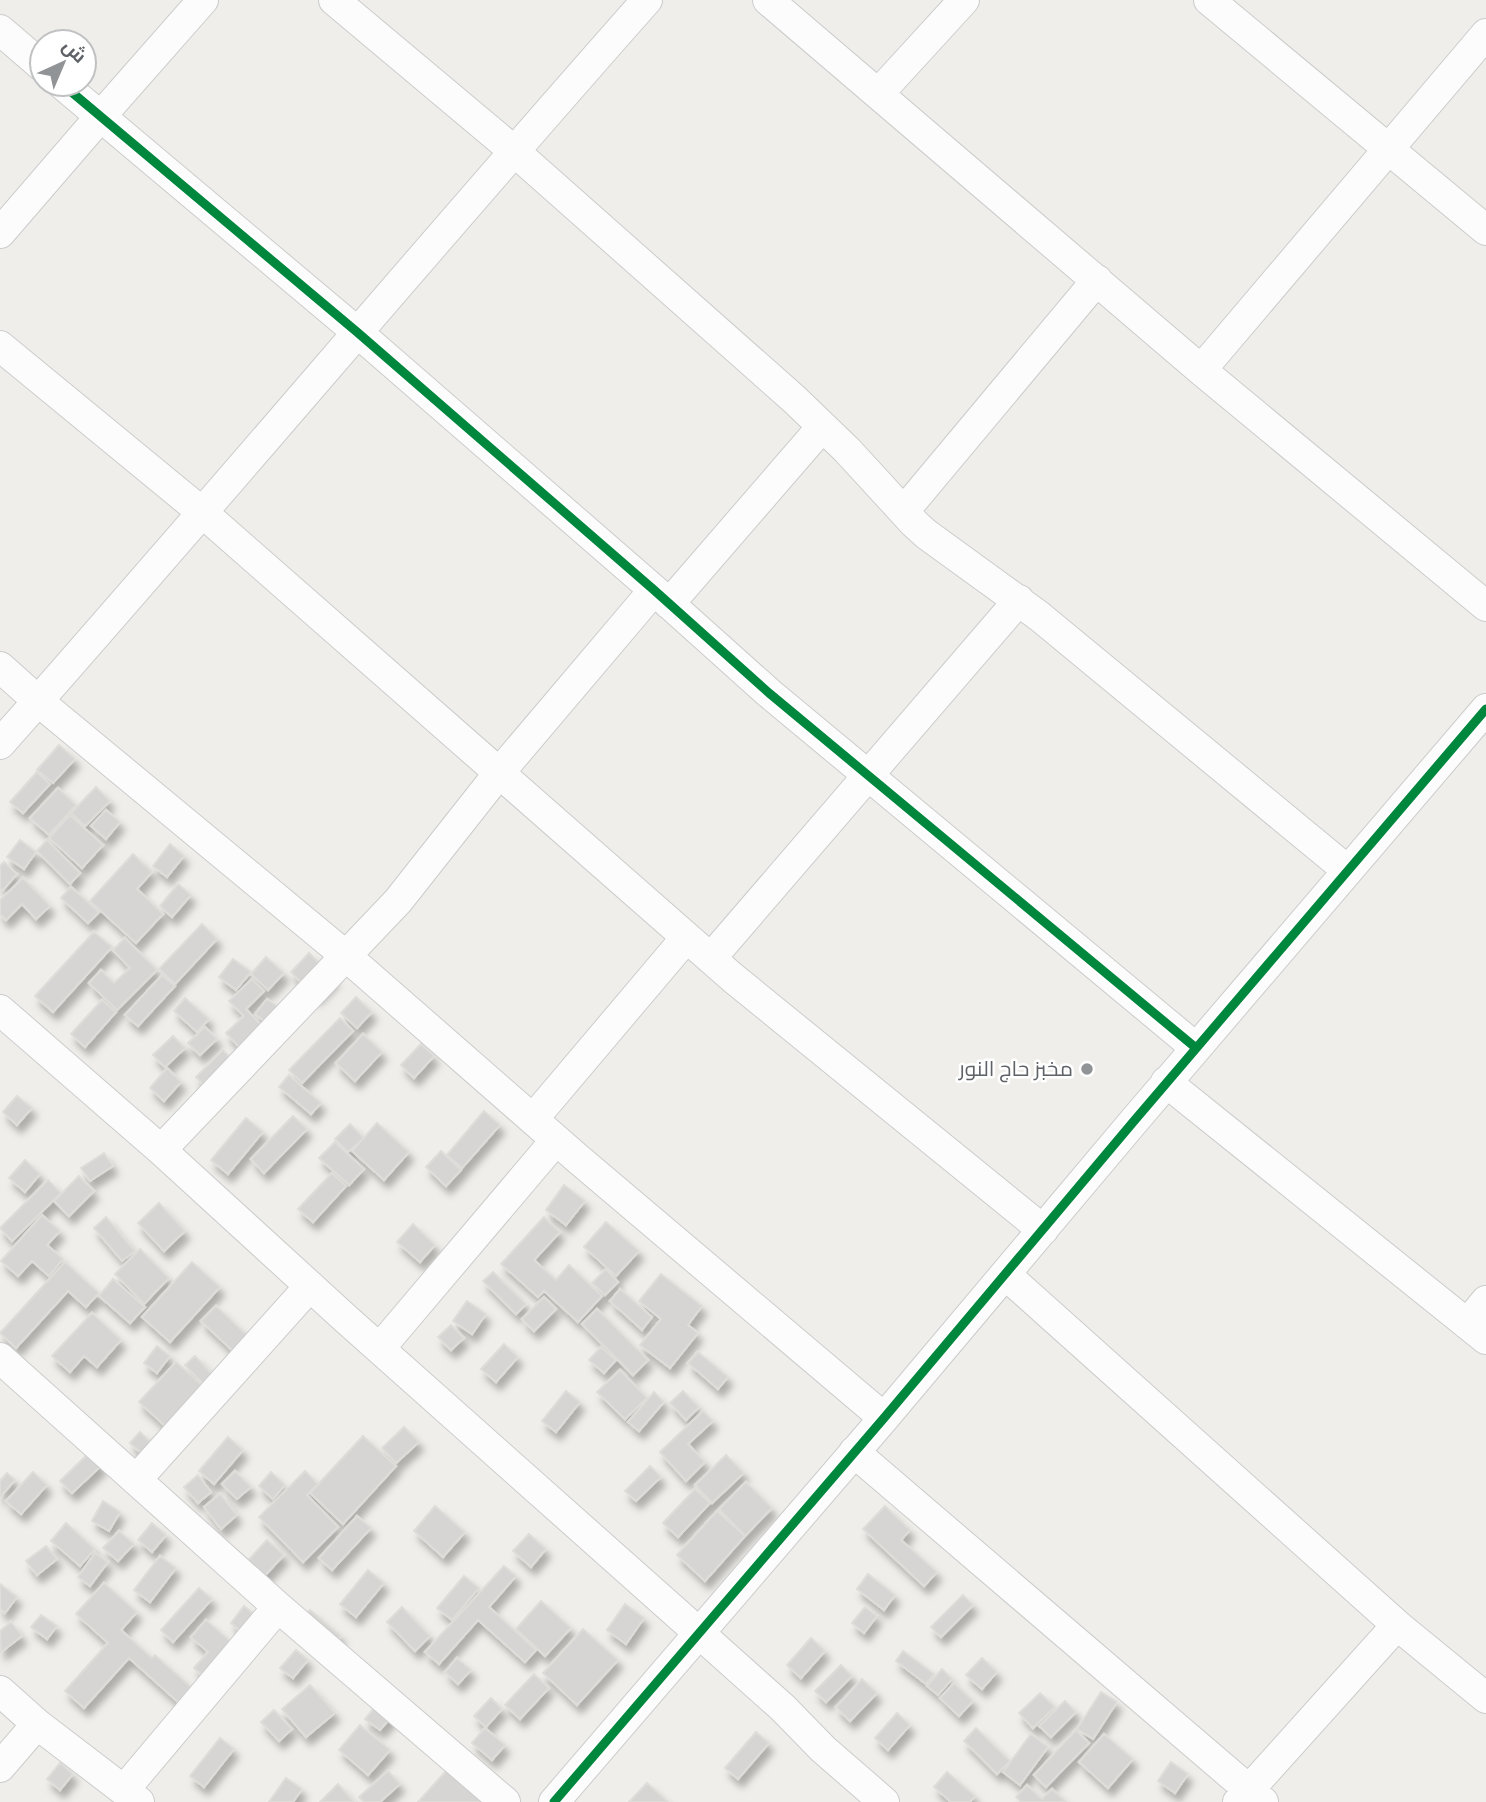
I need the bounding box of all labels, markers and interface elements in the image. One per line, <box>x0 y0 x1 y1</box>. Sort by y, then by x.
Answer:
north arrow <box>28 28 98 98</box>
text: ش <box>58 35 91 68</box>
place label: مخبز حاج النور <box>958 1057 1073 1083</box>
marker: مخبز حاج النور <box>1079 1061 1095 1077</box>

